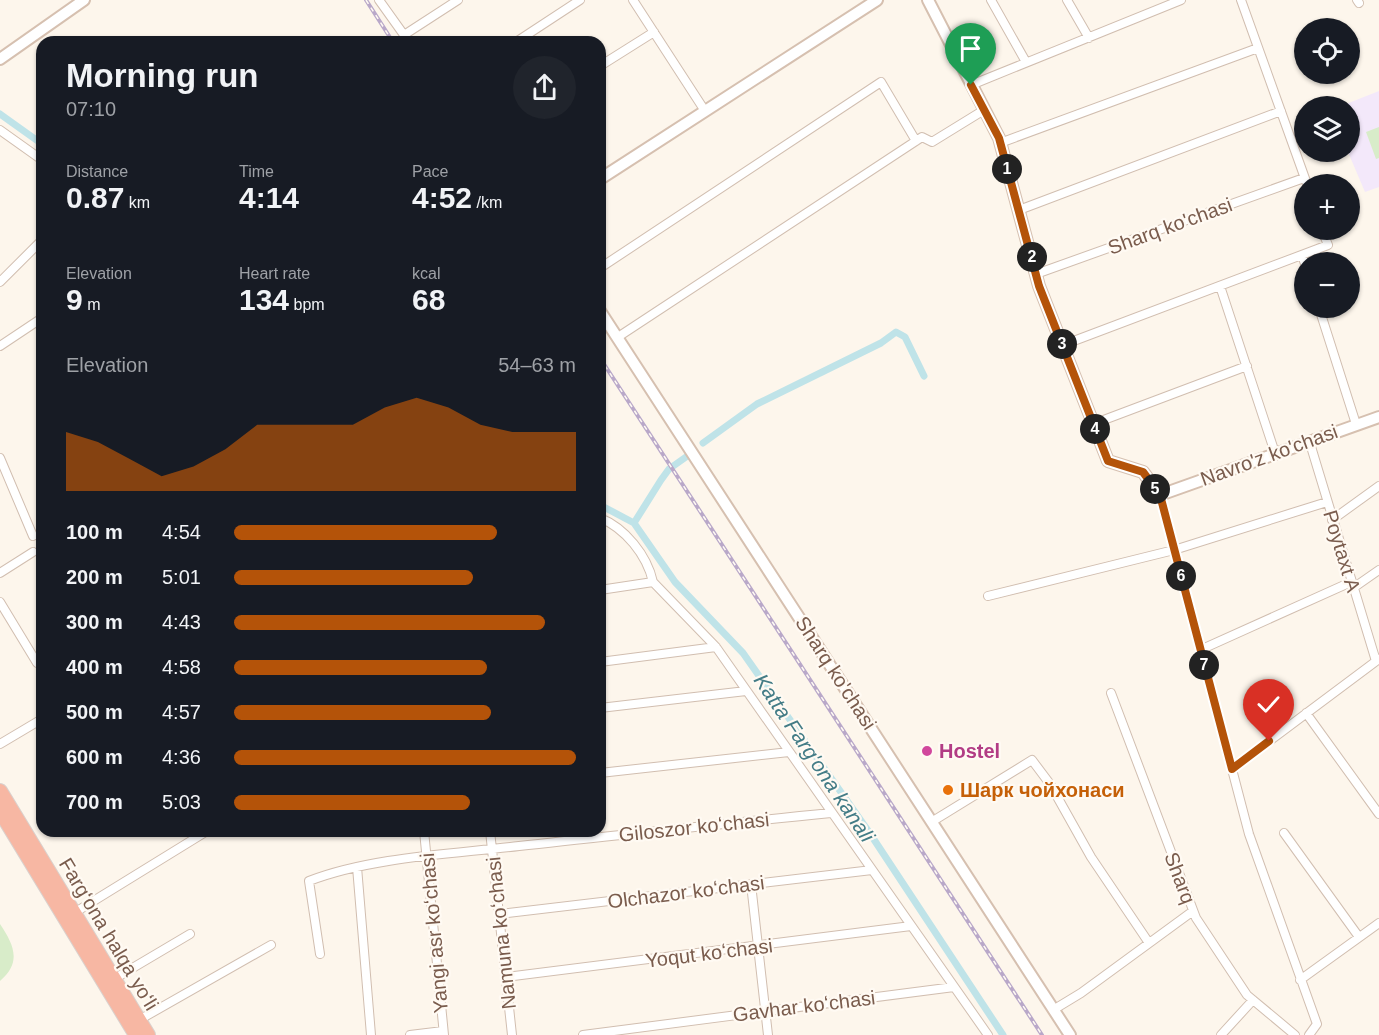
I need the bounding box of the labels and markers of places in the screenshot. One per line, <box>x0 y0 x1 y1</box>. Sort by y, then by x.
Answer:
pin <box>945 23 996 85</box>
pin: 1 <box>992 154 1022 184</box>
pin: 2 <box>1017 242 1047 272</box>
pin: 3 <box>1047 329 1077 359</box>
pin: 4 <box>1080 414 1110 444</box>
pin: 5 <box>1140 474 1170 504</box>
pin: 6 <box>1166 561 1196 591</box>
pin: 7 <box>1189 650 1219 680</box>
pin <box>1243 679 1294 741</box>
place label: Hostel <box>939 740 1000 762</box>
marker: Hostel <box>920 744 934 758</box>
place label: Шарк чойхонаси <box>960 779 1125 801</box>
marker: Шарк чойхонаси <box>941 783 955 797</box>

